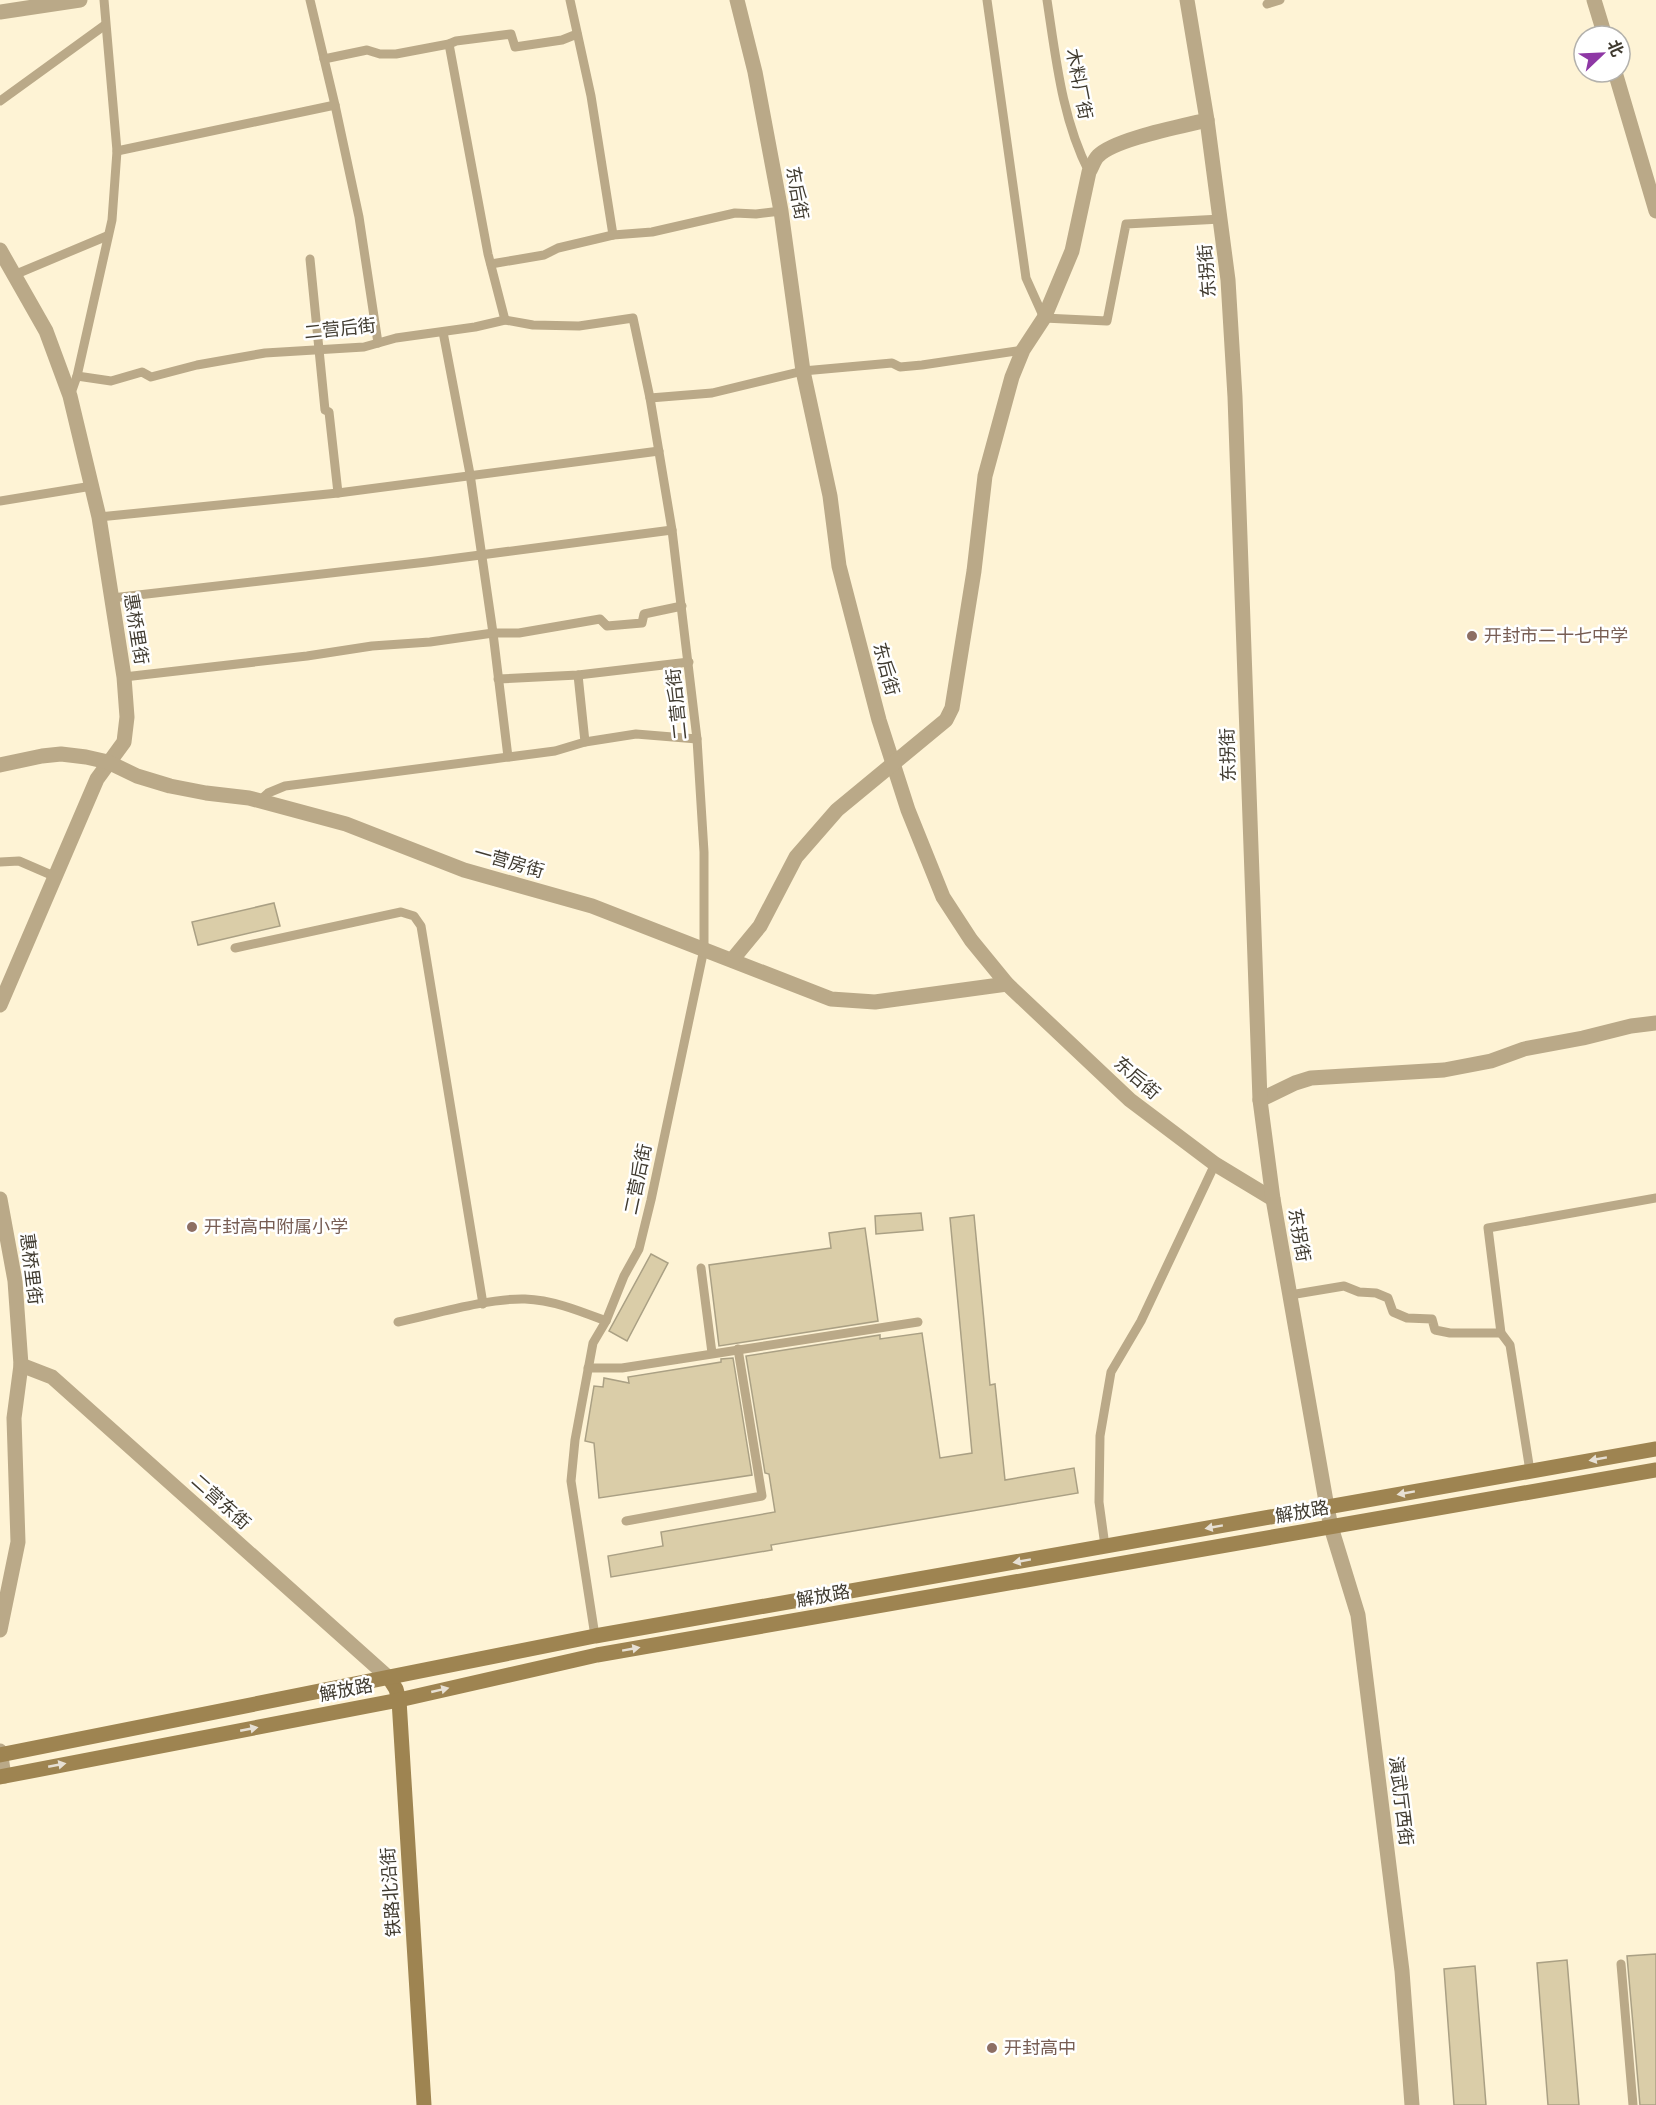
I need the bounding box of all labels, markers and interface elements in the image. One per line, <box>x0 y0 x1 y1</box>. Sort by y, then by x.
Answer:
north arrow <box>1572 24 1632 84</box>
text: 北 <box>1603 37 1627 59</box>
street label: 木料厂街 <box>1062 47 1097 121</box>
street label: 东后街 <box>782 165 813 221</box>
street label: 东拐街 <box>1194 243 1219 299</box>
street label: 二营后街 <box>303 314 377 343</box>
street label: 惠桥里街 <box>120 592 152 666</box>
place label: 开封市二十七中学 <box>1484 625 1628 646</box>
marker: 开封市二十七中学 <box>1465 629 1479 643</box>
street label: 东后街 <box>869 640 904 698</box>
street label: 二营后街 <box>662 667 691 741</box>
street label: 东拐街 <box>1216 728 1239 782</box>
street label: 一营房街 <box>472 842 547 882</box>
street label: 东后街 <box>1110 1052 1165 1103</box>
street label: 二营后街 <box>620 1141 655 1216</box>
street label: 东拐街 <box>1284 1207 1315 1263</box>
place label: 开封高中附属小学 <box>204 1216 348 1237</box>
marker: 开封高中附属小学 <box>185 1220 199 1234</box>
street label: 惠桥里街 <box>17 1232 46 1306</box>
one-way arrow <box>1589 1455 1608 1464</box>
street label: 二营东街 <box>188 1470 255 1534</box>
one-way arrow <box>1397 1489 1416 1498</box>
street label: 解放路 <box>1274 1496 1330 1527</box>
one-way arrow <box>1205 1523 1224 1532</box>
one-way arrow <box>1013 1557 1032 1566</box>
street label: 解放路 <box>795 1580 851 1611</box>
one-way arrow <box>621 1644 640 1653</box>
street label: 解放路 <box>317 1674 374 1705</box>
one-way arrow <box>431 1685 449 1695</box>
one-way arrow <box>240 1724 259 1733</box>
street label: 演武厅西街 <box>1386 1755 1417 1847</box>
one-way arrow <box>48 1760 67 1769</box>
street label: 铁路北沿街 <box>377 1846 404 1938</box>
place label: 开封高中 <box>1004 2037 1076 2058</box>
marker: 开封高中 <box>985 2041 999 2055</box>

